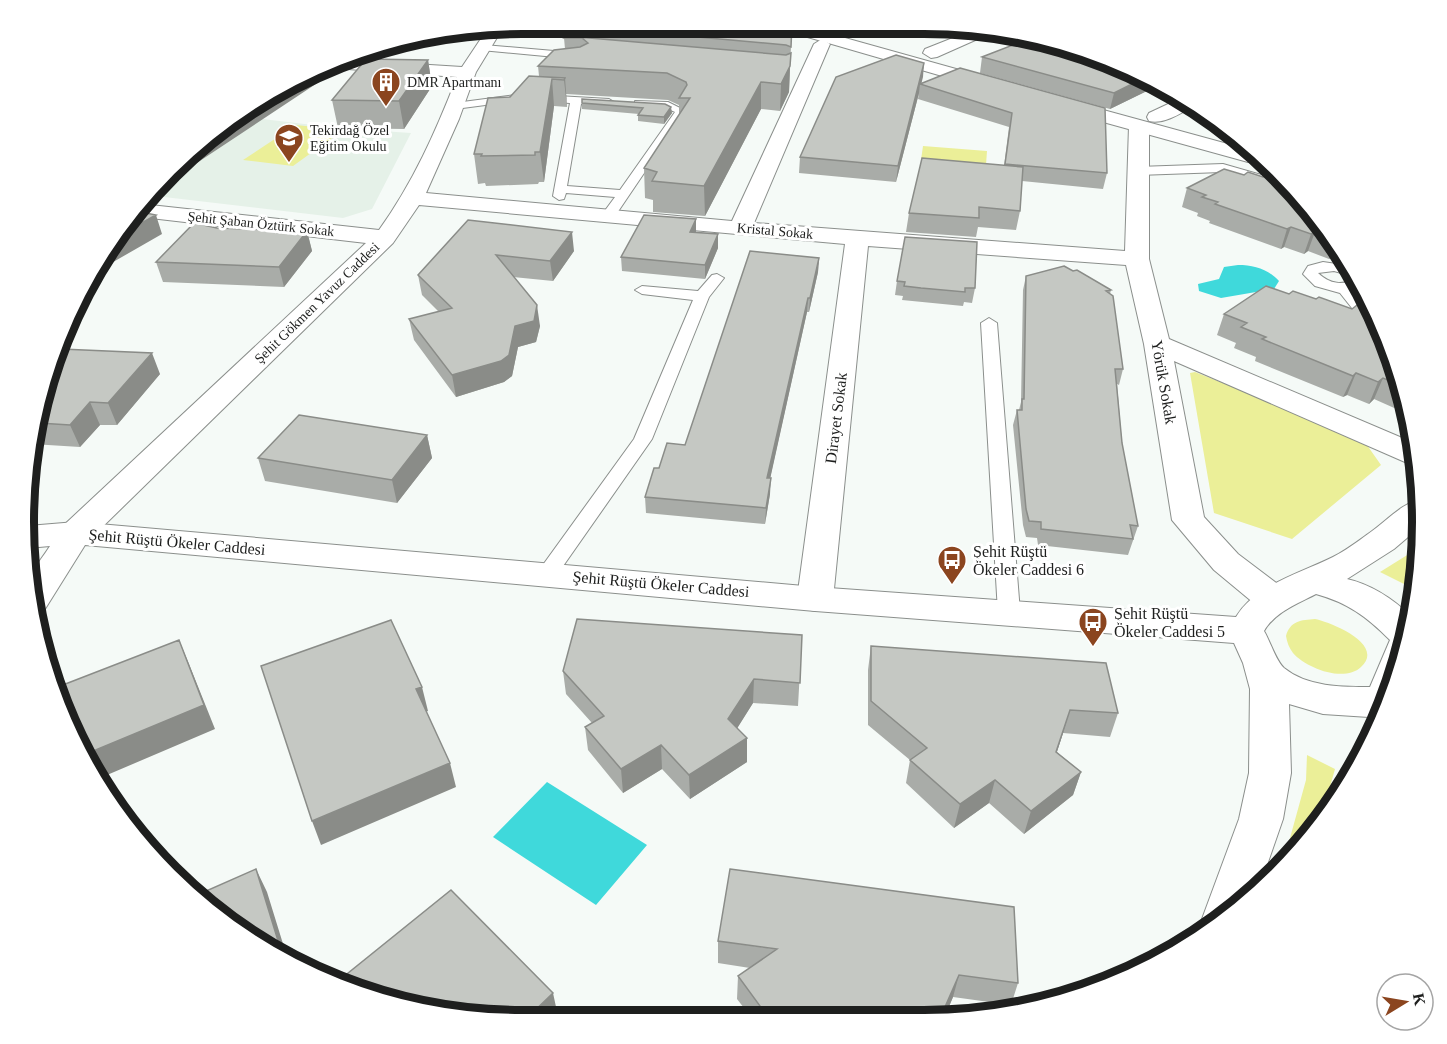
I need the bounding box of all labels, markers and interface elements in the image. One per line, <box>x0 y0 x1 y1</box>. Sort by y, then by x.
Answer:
building icon: DMR Apartmanı <box>370 66 402 108</box>
place label: DMR Apartmanı <box>407 75 502 90</box>
school or university icon: Tekirdağ Özel Eğitim Okulu <box>273 122 305 164</box>
place label: Tekirdağ Özel Eğitim Okulu <box>310 122 390 154</box>
street label: Şehit Şaban Öztürk Sokak <box>187 208 335 239</box>
street label: Kristal Sokak <box>736 220 814 242</box>
street label: Şehit Gökmen Yavuz Caddesi <box>252 239 382 366</box>
street label: Yörük Sokak <box>1148 339 1180 425</box>
street label: Dirayet Sokak <box>822 371 851 465</box>
street label: Şehit Rüştü Ökeler Caddesi <box>88 526 267 559</box>
place label: Şehit Rüştü Ökeler Caddesi 6 <box>973 543 1084 578</box>
bus stop icon: Şehit Rüştü Ökeler Caddesi 6 <box>936 544 968 586</box>
street label: Şehit Rüştü Ökeler Caddesi <box>572 568 751 601</box>
place label: Şehit Rüştü Ökeler Caddesi 5 <box>1114 605 1225 640</box>
bus stop icon: Şehit Rüştü Ökeler Caddesi 5 <box>1077 606 1109 648</box>
north arrow <box>1375 972 1435 1032</box>
text: K <box>1410 991 1429 1008</box>

